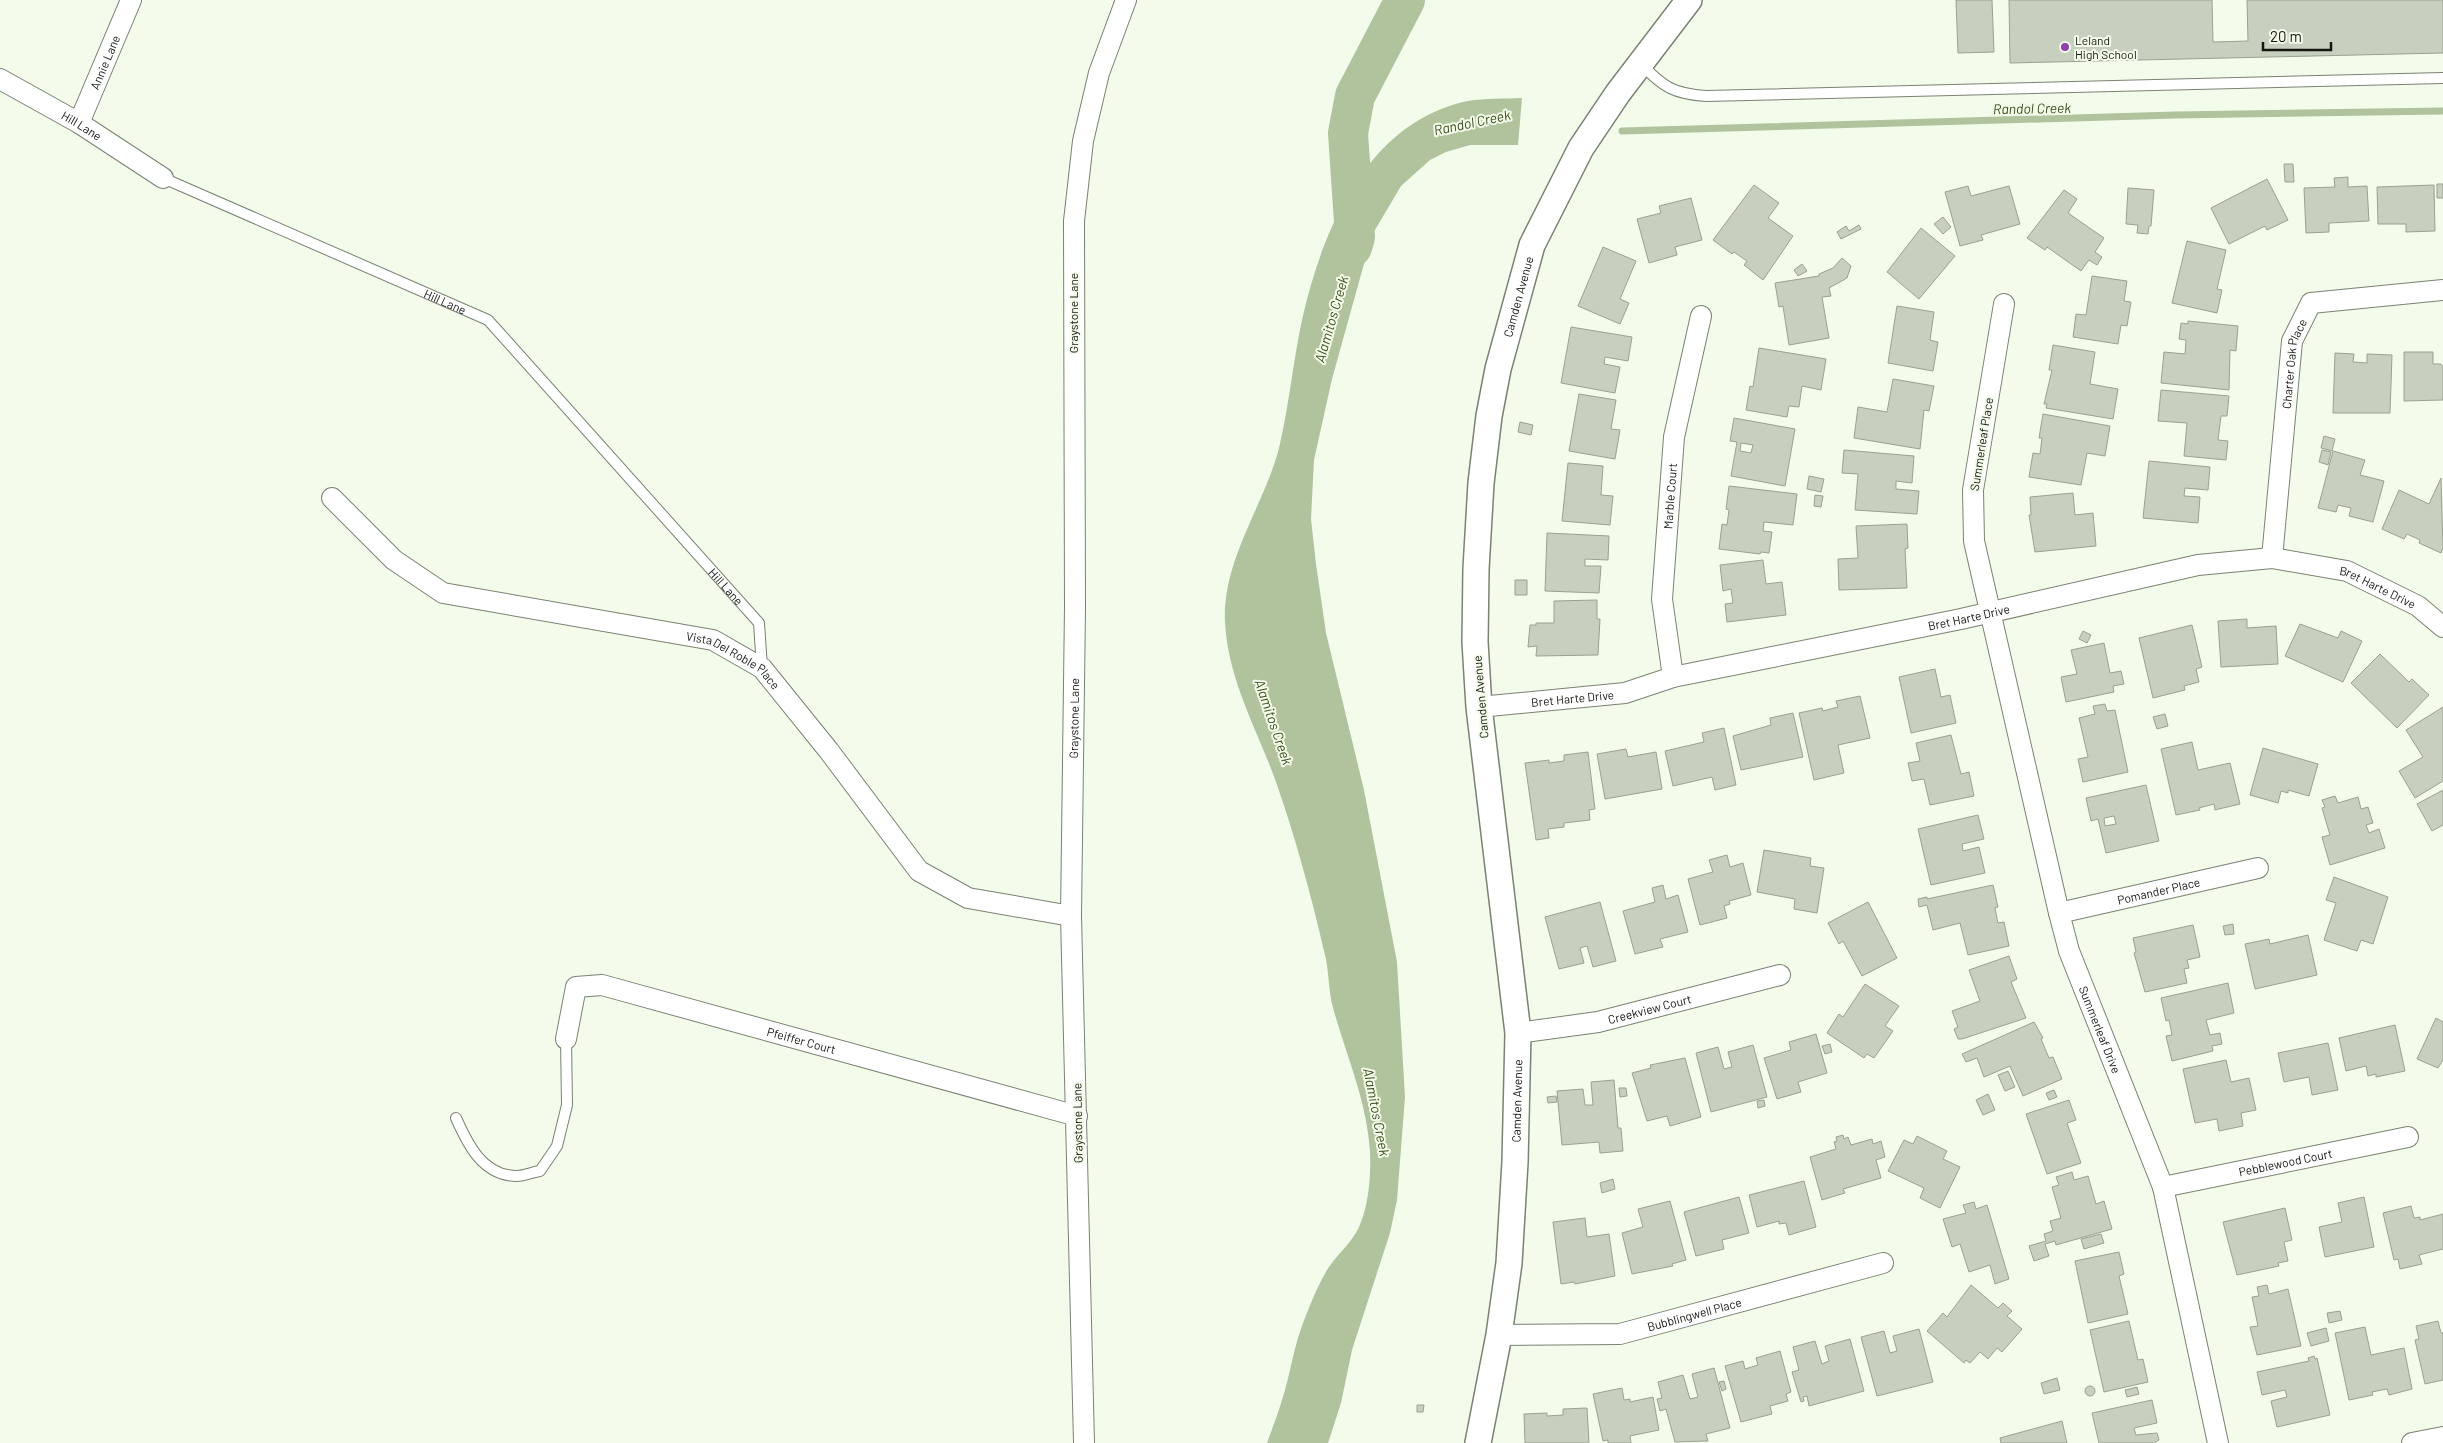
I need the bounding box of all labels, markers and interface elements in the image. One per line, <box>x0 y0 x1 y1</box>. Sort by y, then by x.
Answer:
scale bar <box>2263 20 2330 52</box>
text: 20 m <box>2270 27 2302 45</box>
street label: Annie Lane <box>87 33 122 92</box>
place label: Leland High School <box>2075 33 2137 61</box>
marker: Leland High School <box>2059 41 2071 53</box>
water label: Randol Creek <box>1993 99 2071 117</box>
water label: Randol Creek <box>1432 106 1512 138</box>
street label: Hill Lane <box>59 108 104 143</box>
street label: Camden Avenue <box>1500 255 1536 339</box>
street label: Graystone Lane <box>1066 273 1080 353</box>
water label: Alamitos Creek <box>1311 274 1352 364</box>
street label: Hill Lane <box>422 286 468 317</box>
street label: Charter Oak Place <box>2279 316 2309 409</box>
street label: Summerleaf Place <box>1967 396 1995 492</box>
street label: Marble Court <box>1660 462 1679 530</box>
street label: Bret Harte Drive <box>2339 563 2418 611</box>
street label: Hill Lane <box>706 565 746 608</box>
street label: Bret Harte Drive <box>1927 601 2011 633</box>
street label: Vista Del Roble Place <box>685 628 783 692</box>
street label: Camden Avenue <box>1469 655 1491 739</box>
water label: Alamitos Creek <box>1251 677 1297 767</box>
street label: Graystone Lane <box>1066 678 1081 758</box>
street label: Bret Harte Drive <box>1530 687 1615 709</box>
street label: Pomander Place <box>2116 874 2201 907</box>
street label: Summerleaf Drive <box>2077 984 2124 1075</box>
street label: Creekview Court <box>1606 991 1693 1026</box>
street label: Pfeiffer Court <box>766 1024 837 1056</box>
street label: Camden Avenue <box>1508 1059 1524 1143</box>
water label: Alamitos Creek <box>1360 1067 1394 1158</box>
street label: Graystone Lane <box>1069 1083 1085 1163</box>
street label: Pebblewood Court <box>2237 1146 2333 1178</box>
street label: Bubblingwell Place <box>1646 1295 1743 1333</box>

